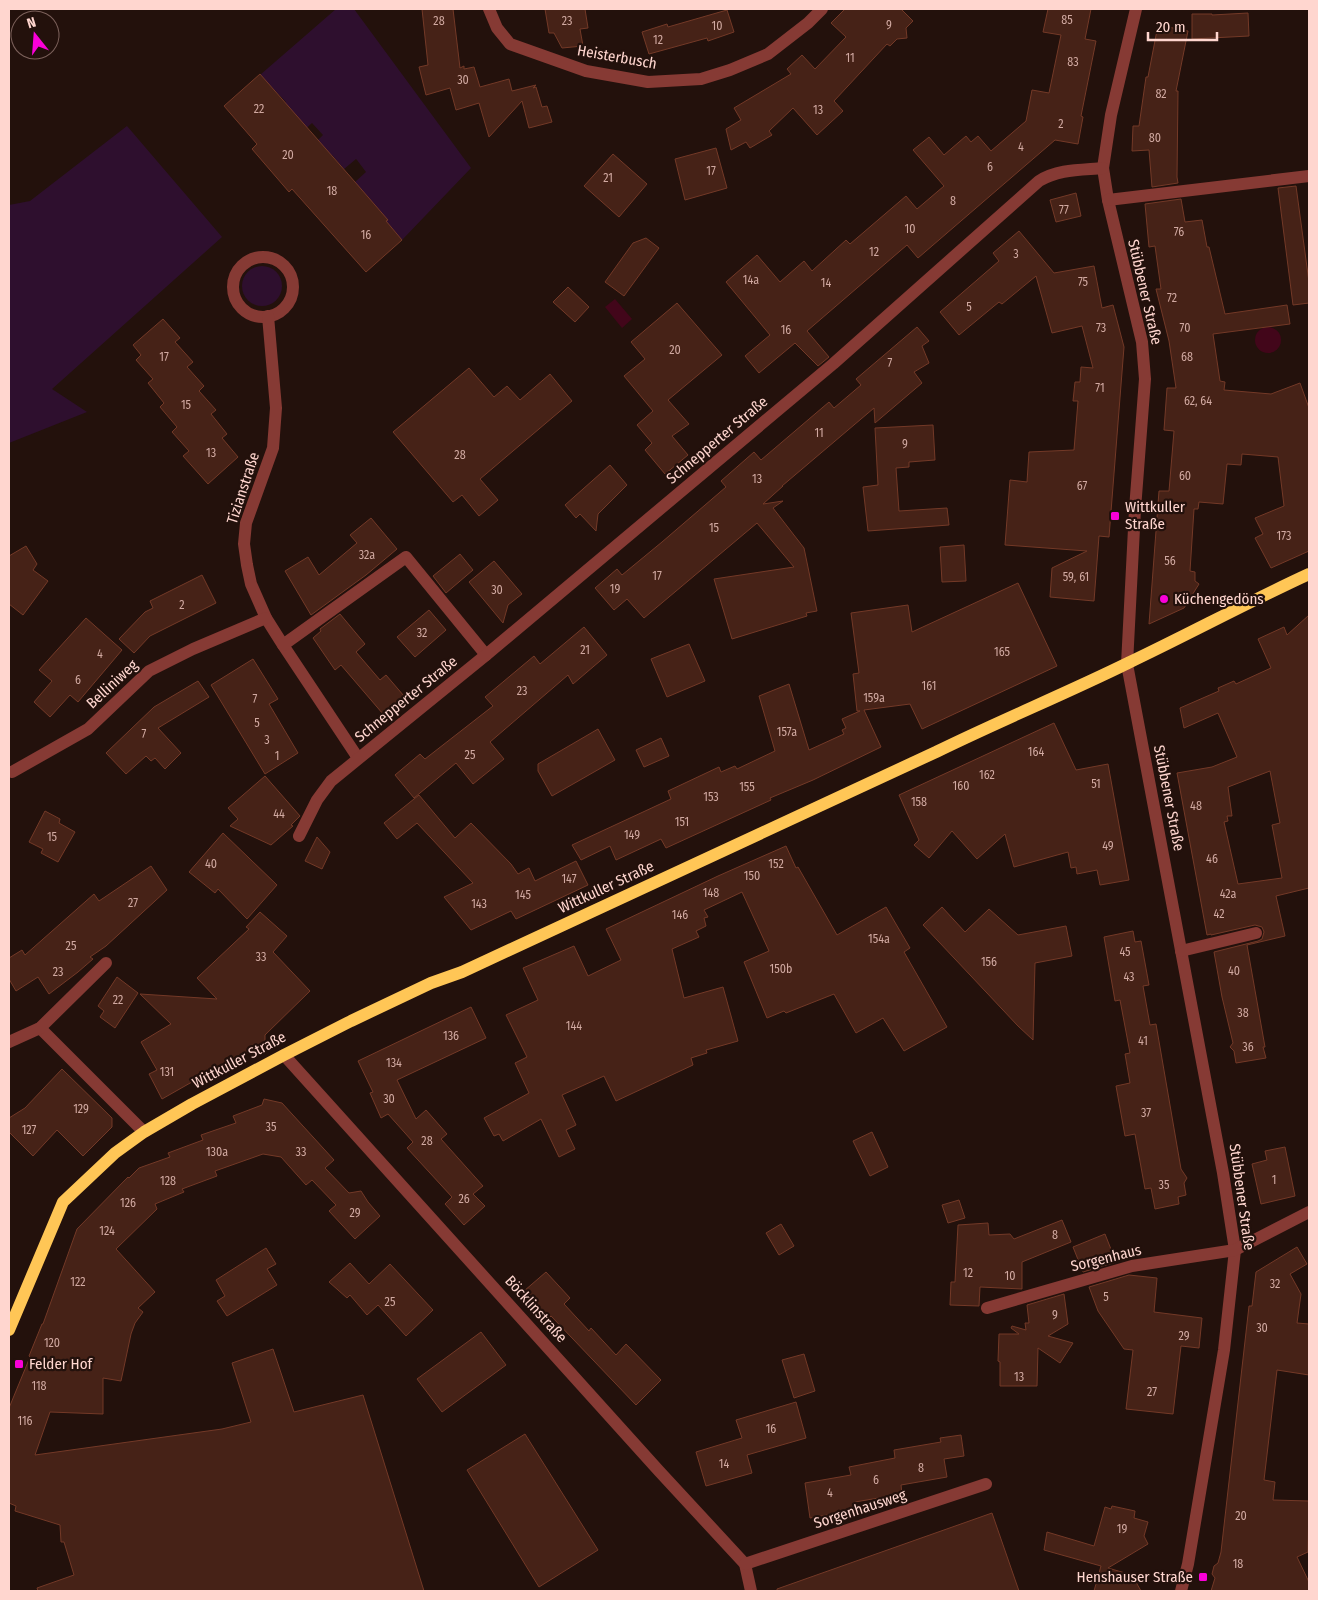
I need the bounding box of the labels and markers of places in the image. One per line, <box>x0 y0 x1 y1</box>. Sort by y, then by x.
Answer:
place label: Wittkuller Straße <box>1125 498 1186 533</box>
marker: Wittkuller Straße <box>1109 510 1121 522</box>
place label: Küchengedöns <box>1174 590 1264 608</box>
marker: Küchengedöns <box>1158 593 1170 605</box>
place label: Felder Hof <box>29 1355 94 1373</box>
marker: Felder Hof <box>13 1358 25 1370</box>
place label: Henshauser Straße <box>1077 1568 1193 1586</box>
marker: Henshauser Straße <box>1197 1571 1209 1583</box>

